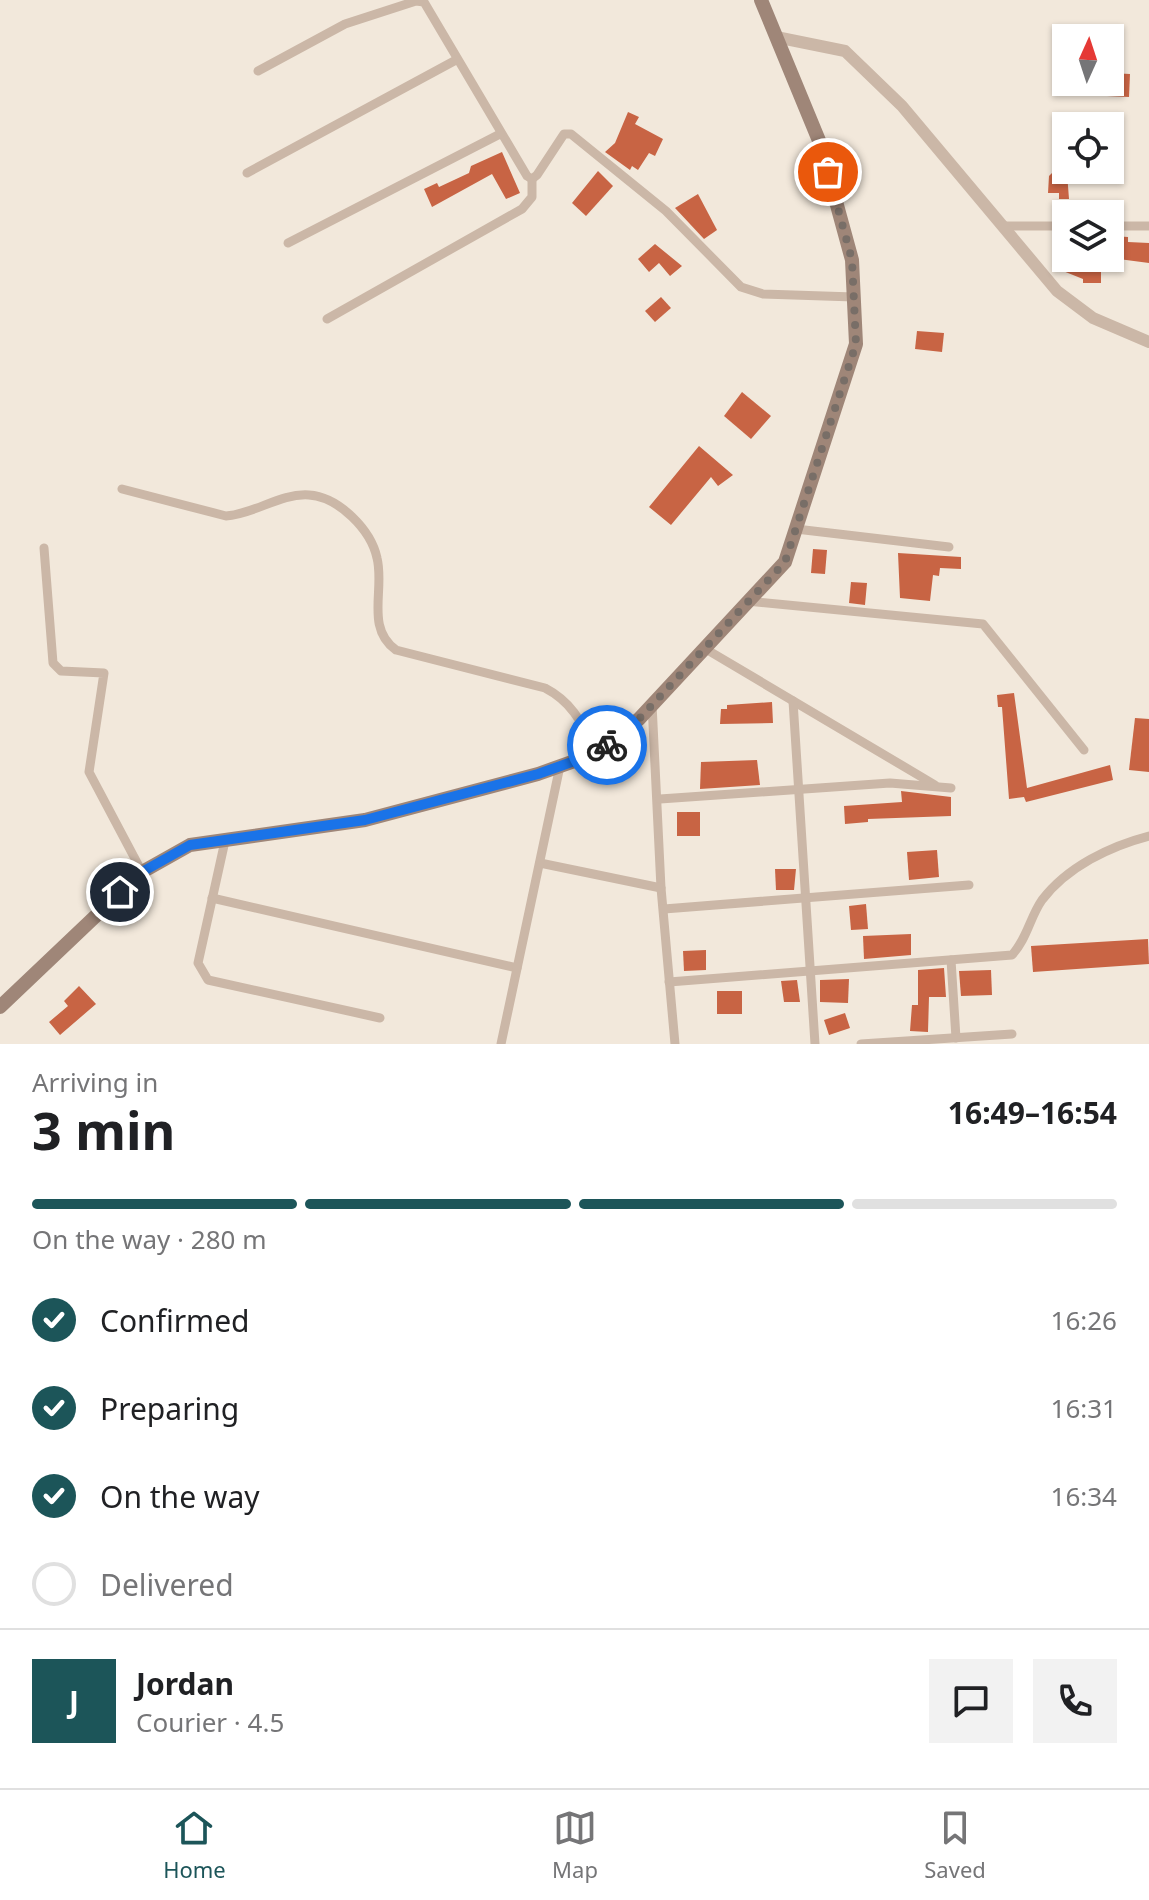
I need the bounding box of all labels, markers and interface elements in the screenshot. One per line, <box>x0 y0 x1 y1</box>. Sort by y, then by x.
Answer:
north arrow <box>1052 24 1124 96</box>
map controls <box>1052 24 1124 272</box>
button: locate <box>1052 112 1124 184</box>
pin <box>794 138 862 206</box>
icon: bag <box>806 150 850 194</box>
button: layers <box>1052 200 1124 272</box>
courier <box>567 705 647 785</box>
icon: bike <box>585 723 629 767</box>
pin <box>86 858 154 926</box>
icon: home <box>98 870 142 914</box>
text: Arriving in <box>32 1064 158 1100</box>
text: 16:49–16:54 <box>948 1092 1117 1133</box>
text: 3 min <box>32 1094 175 1165</box>
text: On the way · 280 m <box>32 1221 266 1257</box>
icon: check <box>32 1298 76 1342</box>
text: Confirmed <box>100 1300 250 1341</box>
text: 16:26 <box>1051 1302 1117 1338</box>
icon: check <box>32 1386 76 1430</box>
text: Preparing <box>100 1388 239 1429</box>
text: 16:31 <box>1051 1390 1117 1426</box>
icon: check <box>32 1474 76 1518</box>
text: On the way <box>100 1476 260 1517</box>
text: 16:34 <box>1051 1478 1117 1514</box>
text: Delivered <box>100 1564 234 1605</box>
button: chat <box>929 1659 1013 1743</box>
button: phone <box>1033 1659 1117 1743</box>
text: Jordan <box>136 1663 234 1704</box>
text: J <box>69 1681 79 1722</box>
text: Courier · 4.5 <box>136 1704 284 1740</box>
tab: Home <box>163 1806 226 1884</box>
tab: Map <box>552 1806 598 1884</box>
tab: Saved <box>924 1806 986 1884</box>

